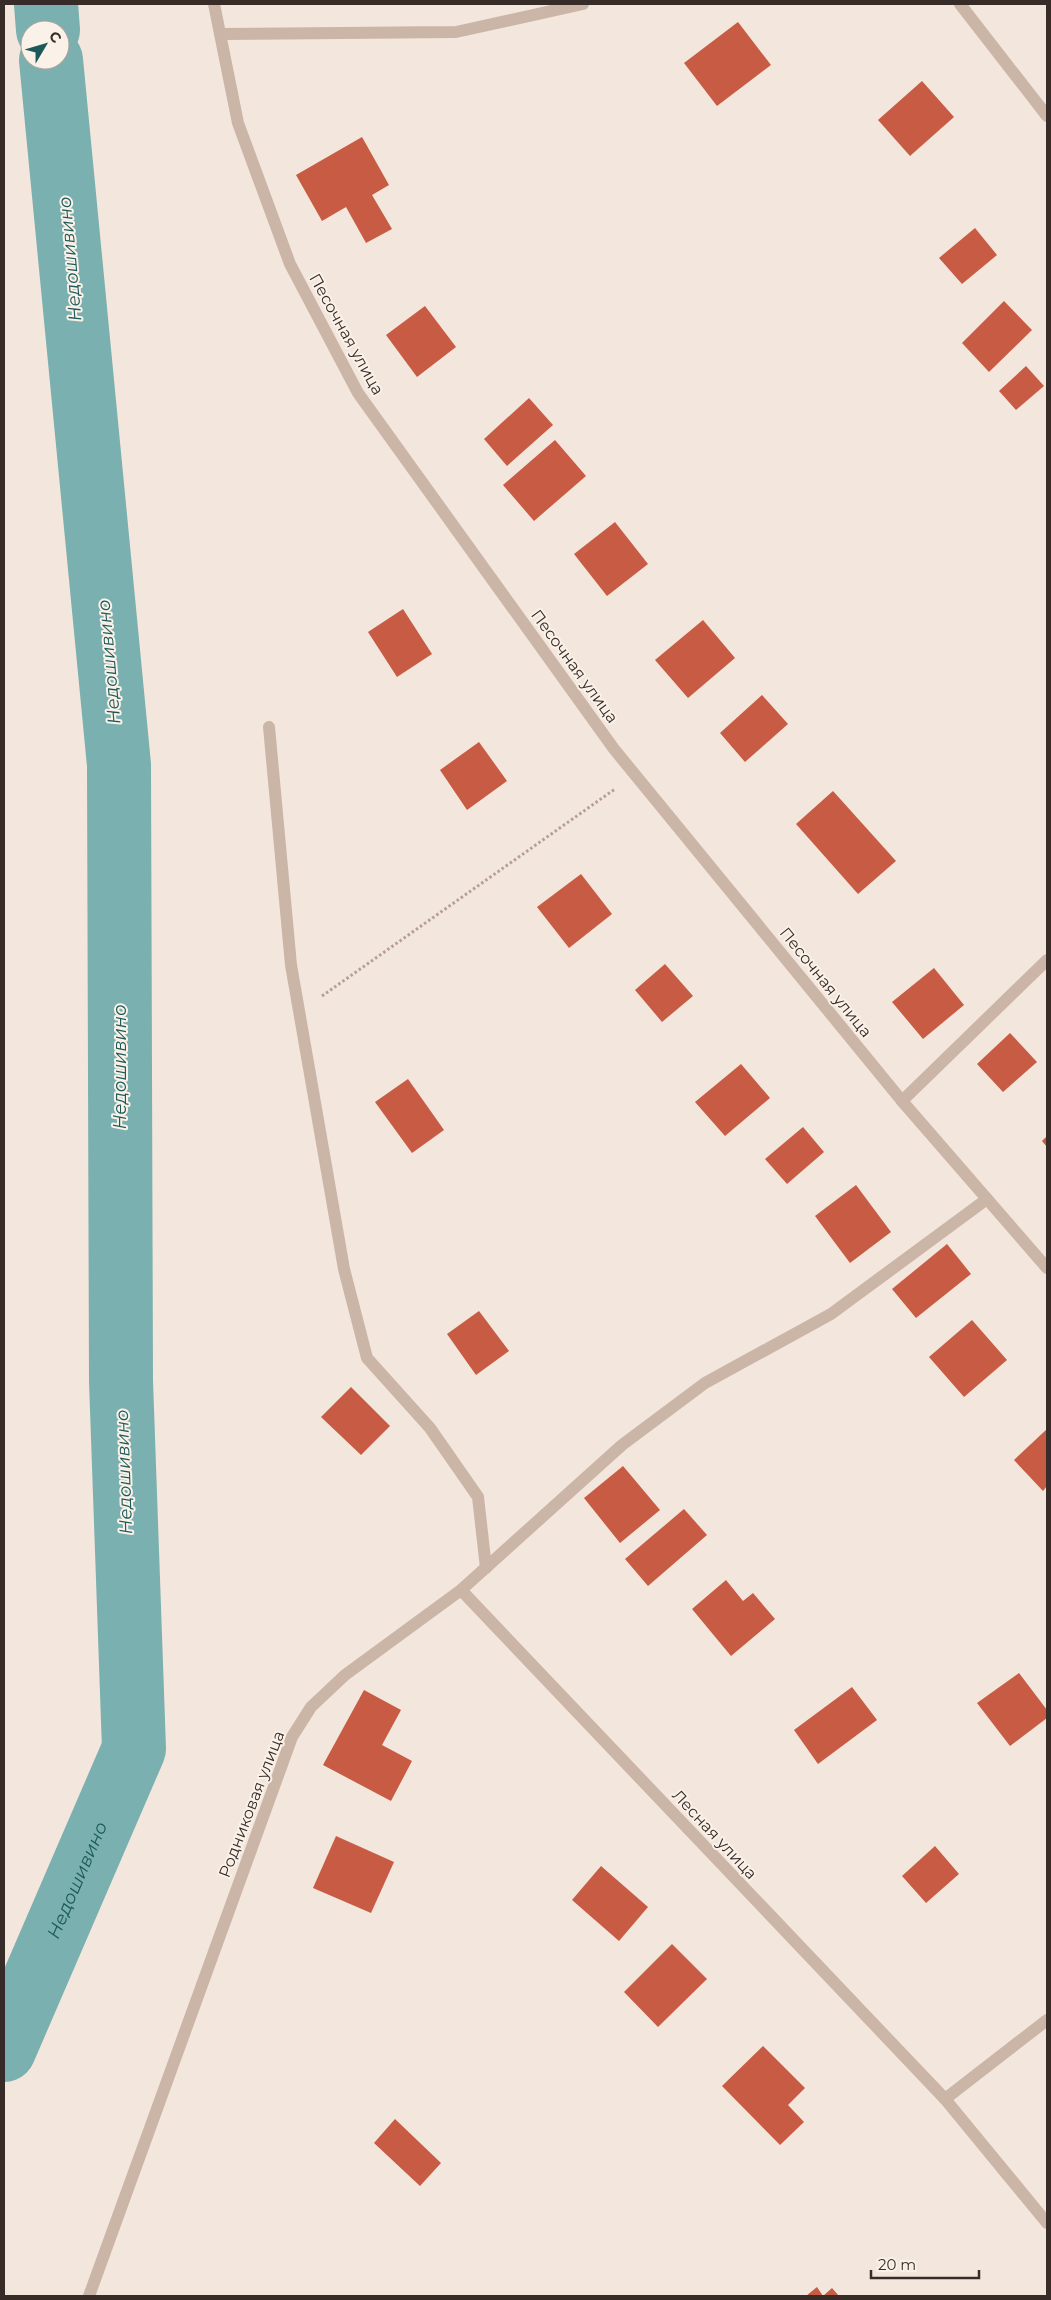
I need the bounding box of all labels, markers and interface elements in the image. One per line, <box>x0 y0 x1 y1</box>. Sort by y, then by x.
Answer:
north arrow <box>20 20 70 70</box>
text: С <box>45 27 65 47</box>
water label: Недошивино <box>54 196 86 322</box>
street label: Песочная улица <box>305 270 388 398</box>
water label: Недошивино <box>93 599 125 725</box>
street label: Песочная улица <box>527 606 622 727</box>
street label: Песочная улица <box>776 924 876 1041</box>
water label: Недошивино <box>109 1004 131 1130</box>
water label: Недошивино <box>111 1409 137 1535</box>
street label: Родниковая улица <box>215 1728 288 1880</box>
street label: Лесная улица <box>668 1786 761 1883</box>
water label: Недошивино <box>42 1818 112 1942</box>
scale bar <box>871 2248 978 2280</box>
text: 20 m <box>878 2255 916 2274</box>

